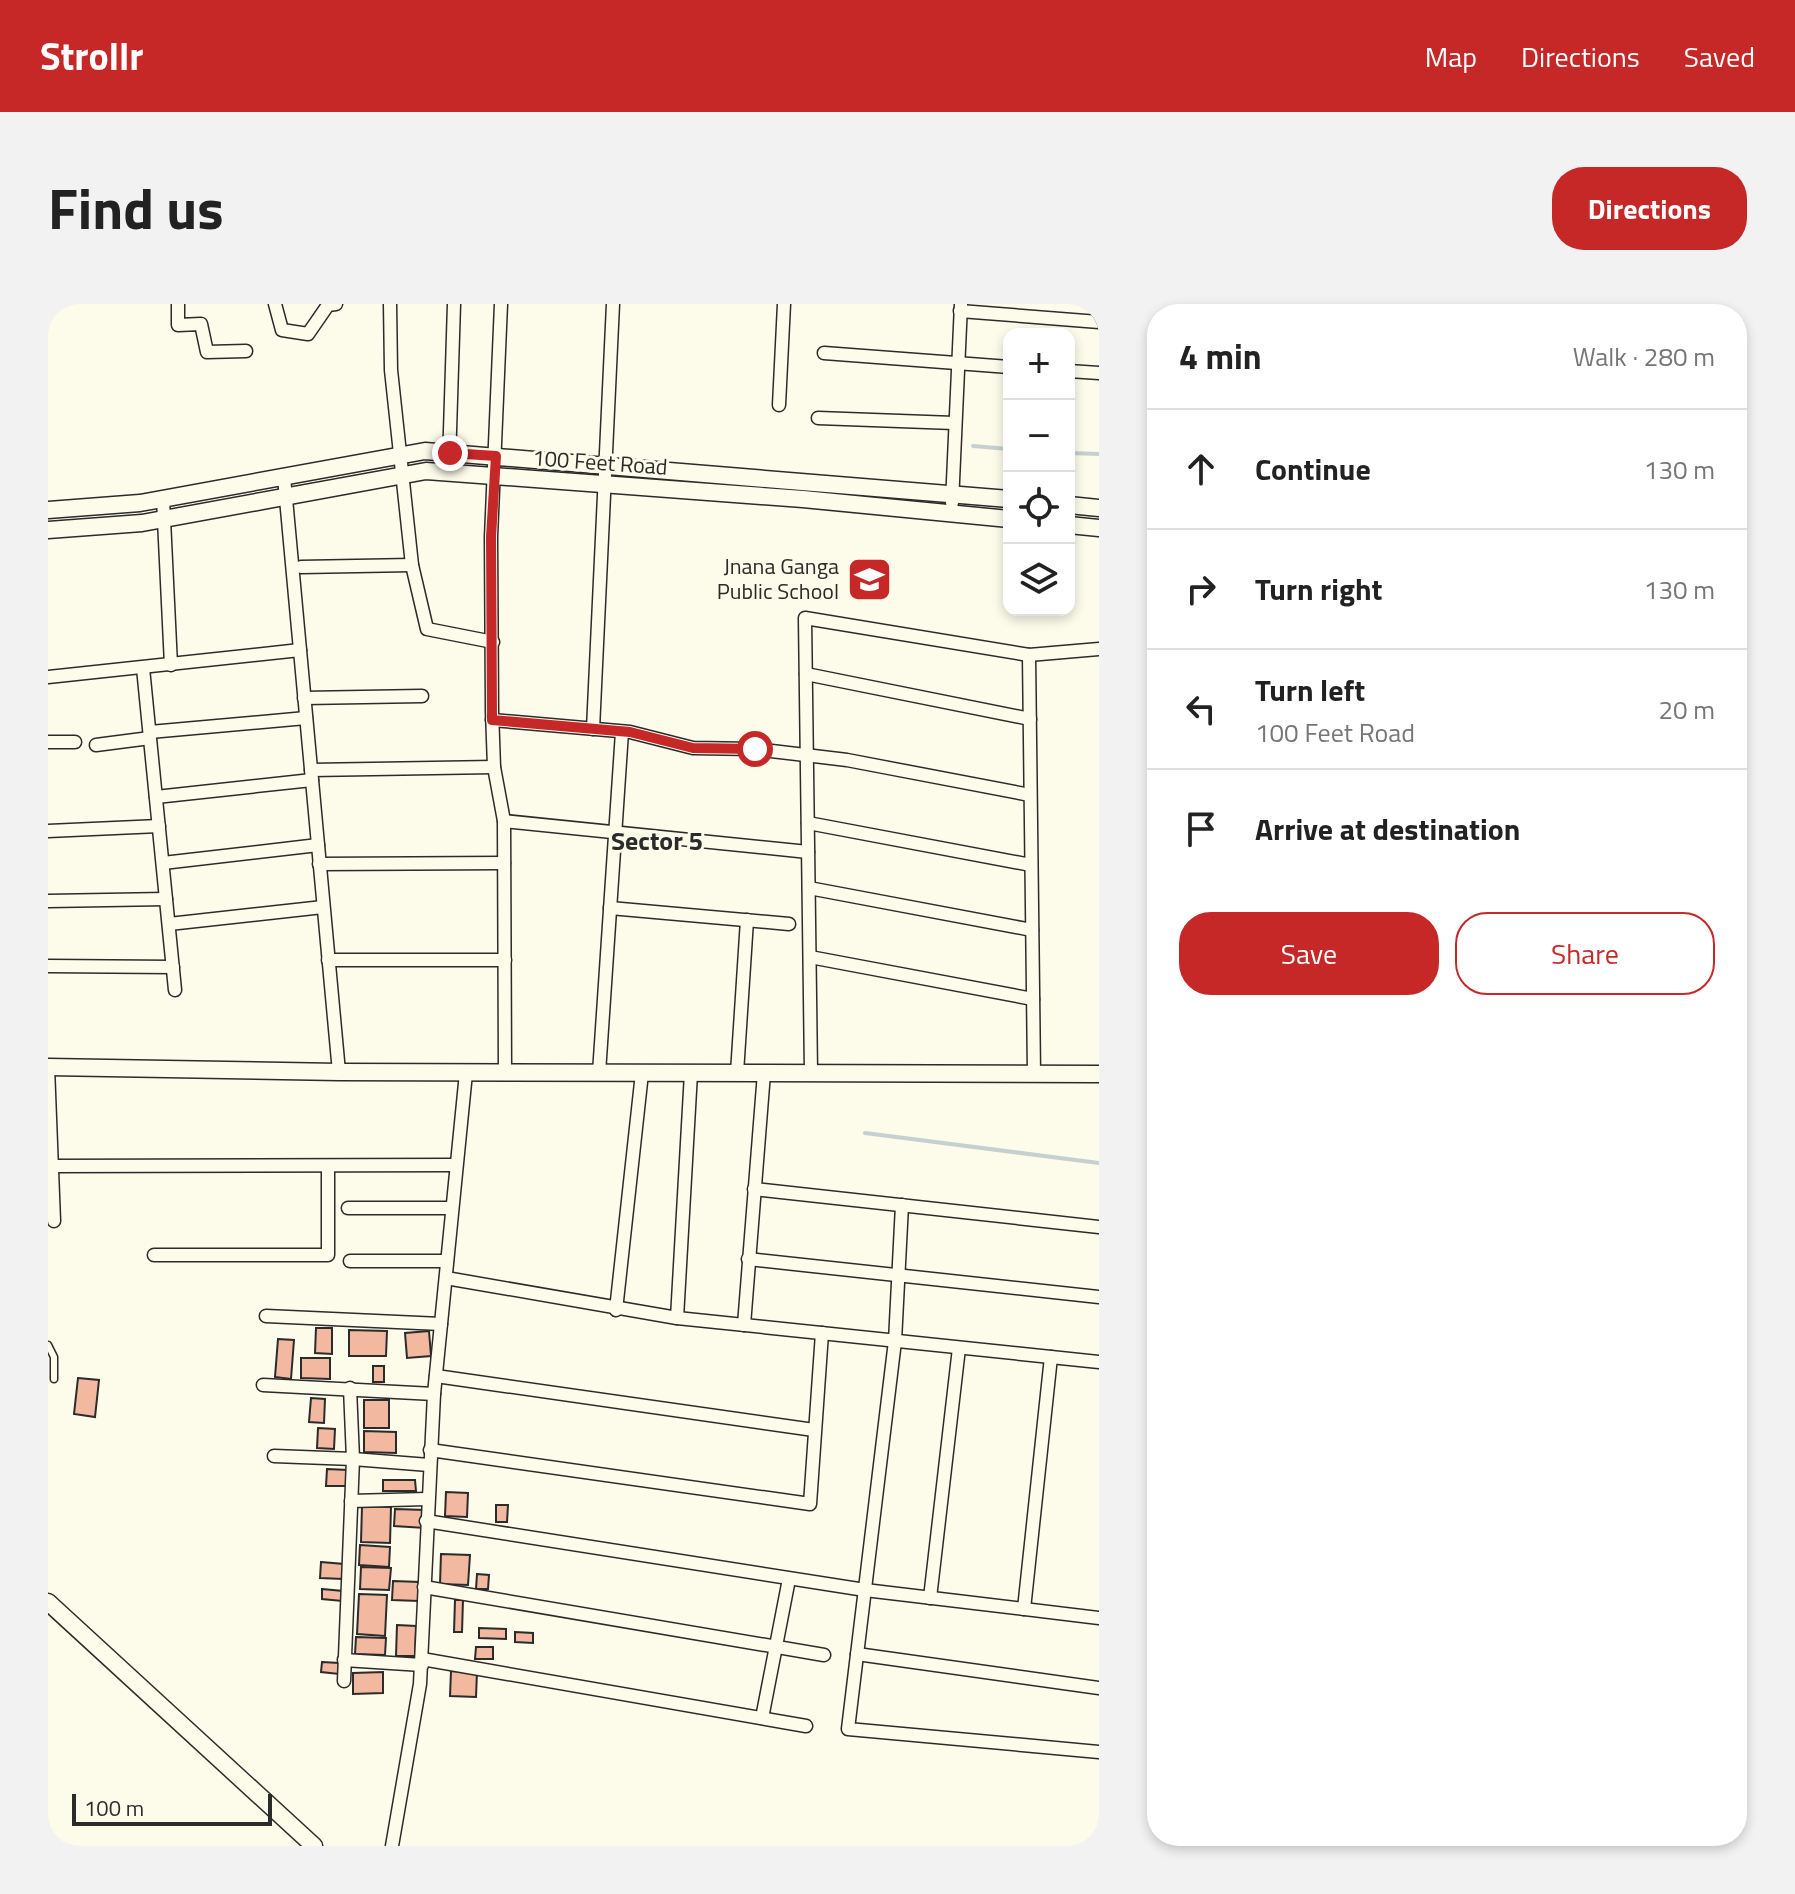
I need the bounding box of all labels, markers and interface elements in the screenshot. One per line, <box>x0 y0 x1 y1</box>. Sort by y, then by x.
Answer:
text: Strollr <box>40 27 143 85</box>
text: Map <box>1425 35 1477 78</box>
text: Directions <box>1521 35 1640 78</box>
text: Saved <box>1684 35 1755 78</box>
text: Find us <box>48 166 224 251</box>
button: Directions <box>1552 167 1747 250</box>
map controls <box>1003 328 1075 616</box>
button: + <box>1003 328 1075 400</box>
text: 4 min <box>1179 330 1262 382</box>
text: Walk · 280 m <box>1573 337 1715 376</box>
button: − <box>1003 400 1075 472</box>
route end <box>432 435 468 471</box>
street label: 100 Feet Road <box>531 440 669 484</box>
text: Continue <box>1255 446 1371 492</box>
icon: ahead <box>1179 447 1223 491</box>
text: 130 m <box>1644 450 1715 489</box>
button: locate <box>1003 472 1075 544</box>
button: layers <box>1003 544 1075 616</box>
place label: Jnana Ganga Public School <box>717 549 839 608</box>
school or university icon: Jnana Ganga Public School <box>846 555 894 603</box>
text: Turn right <box>1255 566 1383 612</box>
icon: right <box>1179 567 1223 611</box>
text: 130 m <box>1644 570 1715 609</box>
text: Turn left <box>1255 667 1365 713</box>
icon: left <box>1179 687 1223 731</box>
text: 20 m <box>1658 690 1715 729</box>
text: 100 Feet Road <box>1255 713 1415 752</box>
route start <box>737 731 773 767</box>
text: Arrive at destination <box>1255 806 1520 852</box>
icon: arrive <box>1179 807 1223 851</box>
district label: Sector 5 <box>611 821 703 860</box>
button: Save <box>1179 912 1439 995</box>
button: Share <box>1455 912 1715 995</box>
scale bar <box>72 1790 272 1826</box>
text: 100 m <box>84 1791 144 1825</box>

